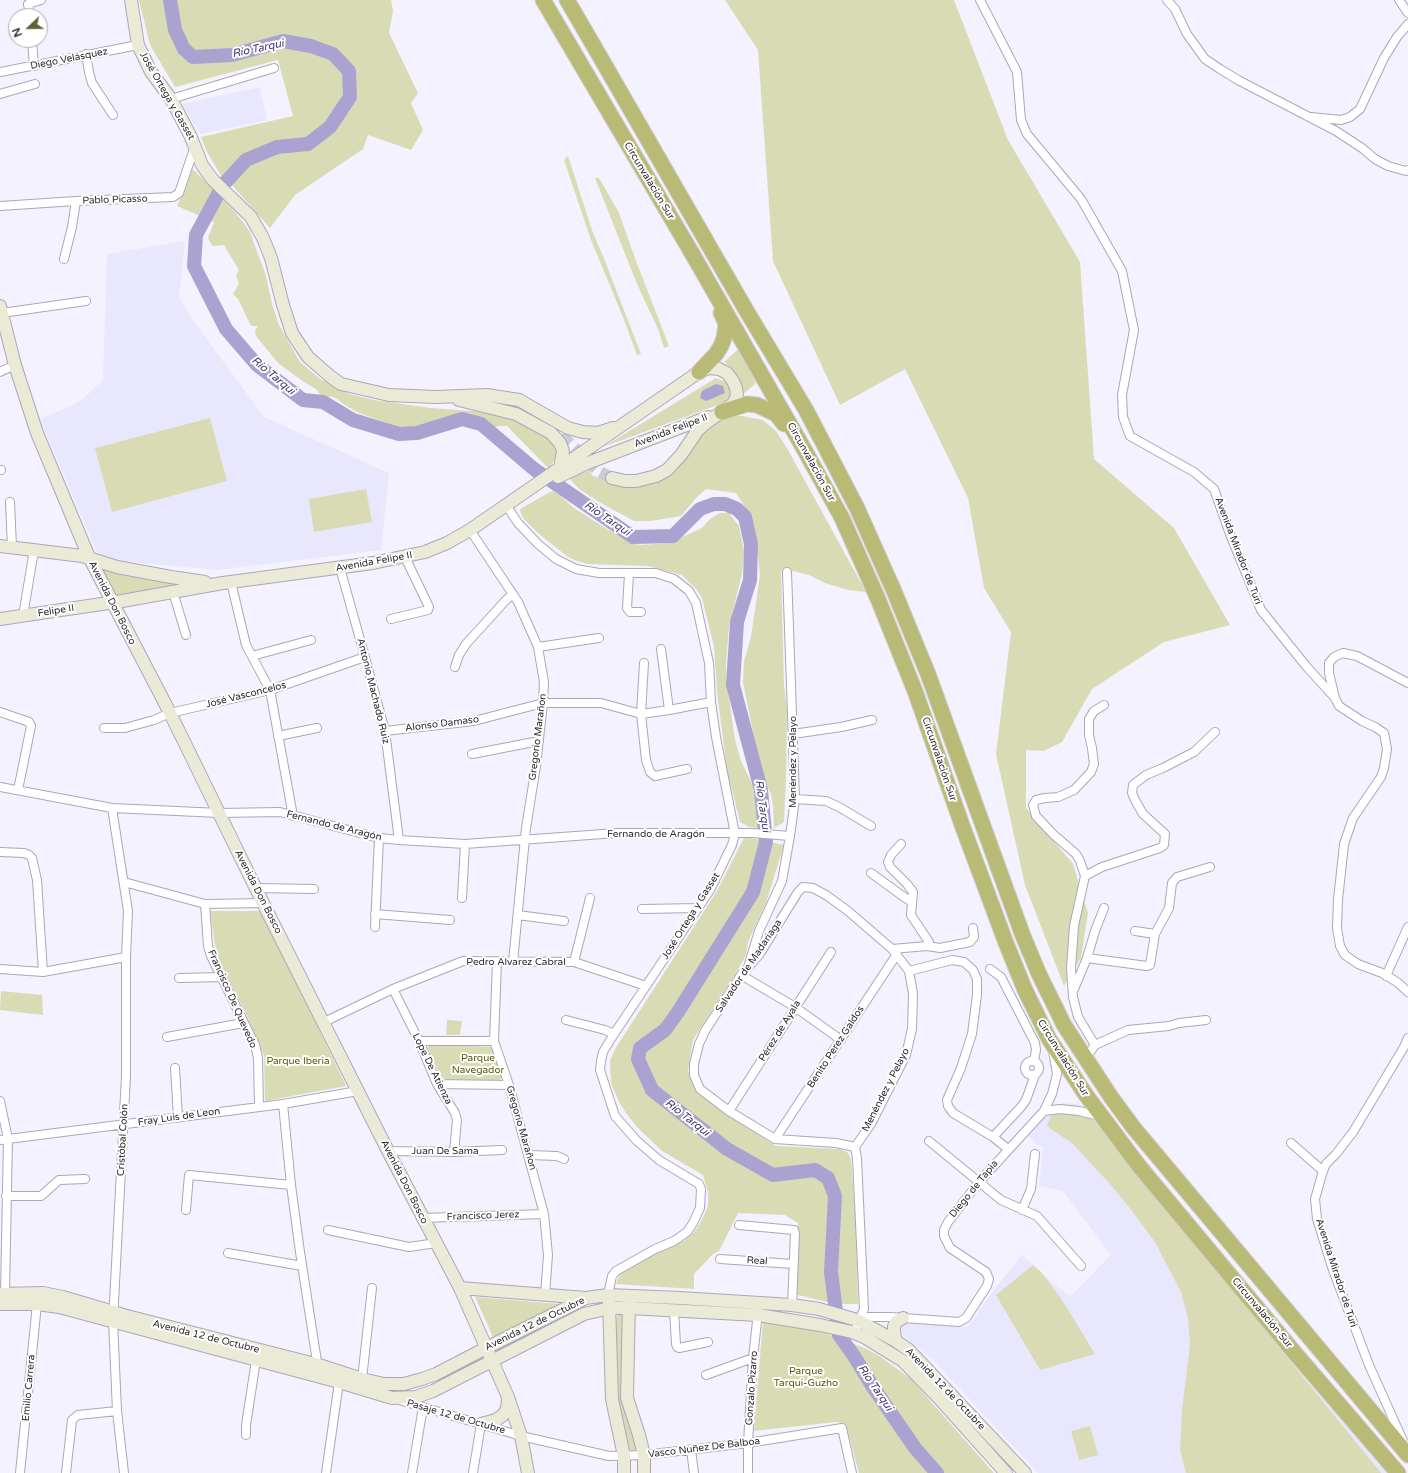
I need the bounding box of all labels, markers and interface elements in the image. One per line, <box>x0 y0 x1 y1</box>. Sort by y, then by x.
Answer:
north arrow <box>8 8 48 48</box>
text: N <box>10 26 25 39</box>
water label: Río Tarqui <box>231 37 285 61</box>
street label: Diego Velásquez <box>29 46 109 72</box>
street label: José Ortega y Gasset <box>137 50 197 142</box>
street label: Circunvalación Sur <box>621 140 677 222</box>
street label: Pablo Picasso <box>82 193 148 207</box>
water label: Río Tarqui <box>249 354 297 398</box>
street label: Avenida Felipe II <box>633 411 709 451</box>
street label: Circunvalación Sur <box>784 421 838 503</box>
street label: Avenida Mirador de Turi <box>1212 496 1264 606</box>
water label: Río Tarqui <box>582 499 632 539</box>
street label: Avenida Felipe II <box>335 549 413 575</box>
street label: Avenida Don Bosco <box>86 559 138 647</box>
street label: Felipe II <box>37 602 75 620</box>
street label: Antonio Machado Ruiz <box>354 637 392 745</box>
street label: José Vasconcelos <box>205 679 287 711</box>
street label: Gregorio Marañon <box>527 693 549 781</box>
street label: Alonso Damaso <box>404 714 480 734</box>
street label: Circunvalación Sur <box>919 715 959 803</box>
street label: Menéndez y Pelayo <box>787 716 799 808</box>
water label: Río Tarqui <box>752 779 772 833</box>
street label: Fernando de Aragón <box>285 808 383 844</box>
street label: Fernando de Aragón <box>607 828 705 840</box>
street label: Avenida Don Bosco <box>232 848 284 936</box>
street label: José Ortega y Gasset <box>659 870 723 962</box>
street label: Salvador de Madariaga <box>713 917 785 1015</box>
street label: Francisco De Quevedo <box>205 948 259 1050</box>
street label: Pedro Alvarez Cabral <box>466 956 566 968</box>
street label: Pérez de Ayala <box>756 998 804 1064</box>
street label: Benito Perez Galdos <box>805 1004 867 1090</box>
street label: Circunvalación Sur <box>1035 1017 1091 1099</box>
street label: Lope De Atienza <box>410 1031 454 1107</box>
street label: Menéndez y Pelayo <box>860 1046 912 1134</box>
park label: Parque Navegador <box>452 1052 504 1076</box>
park label: Parque Iberia <box>266 1055 330 1067</box>
street label: Gregorio Marañon <box>503 1084 539 1172</box>
water label: Río Tarqui <box>662 1097 712 1139</box>
street label: Cristóbal Colón <box>115 1104 131 1176</box>
street label: Fray Luis de Leon <box>137 1105 221 1129</box>
street label: Avenida Don Bosco <box>378 1138 430 1226</box>
street label: Juan De Sama <box>411 1145 479 1157</box>
street label: Diego de Tapia <box>947 1158 1001 1220</box>
street label: Francisco Jerez <box>447 1209 519 1223</box>
street label: Avenida Mirador de Turi <box>1313 1217 1359 1329</box>
street label: Real <box>746 1254 768 1268</box>
street label: Circunvalación Sur <box>1229 1275 1295 1351</box>
street label: Avenida 12 de Octubre <box>483 1295 587 1353</box>
street label: Avenida 12 de Octubre <box>151 1318 261 1356</box>
street label: Avenida 12 de Octubre <box>903 1345 987 1433</box>
street label: Gonzalo Pizarro <box>743 1350 761 1426</box>
street label: Emilio Carrera <box>20 1354 38 1422</box>
water label: Río Tarqui <box>855 1363 895 1413</box>
park label: Parque Tarqui-Guzho <box>774 1365 838 1388</box>
street label: Pasaje 12 de Octubre <box>405 1397 507 1437</box>
street label: Vasco Nuñez De Balboa <box>647 1435 761 1461</box>

